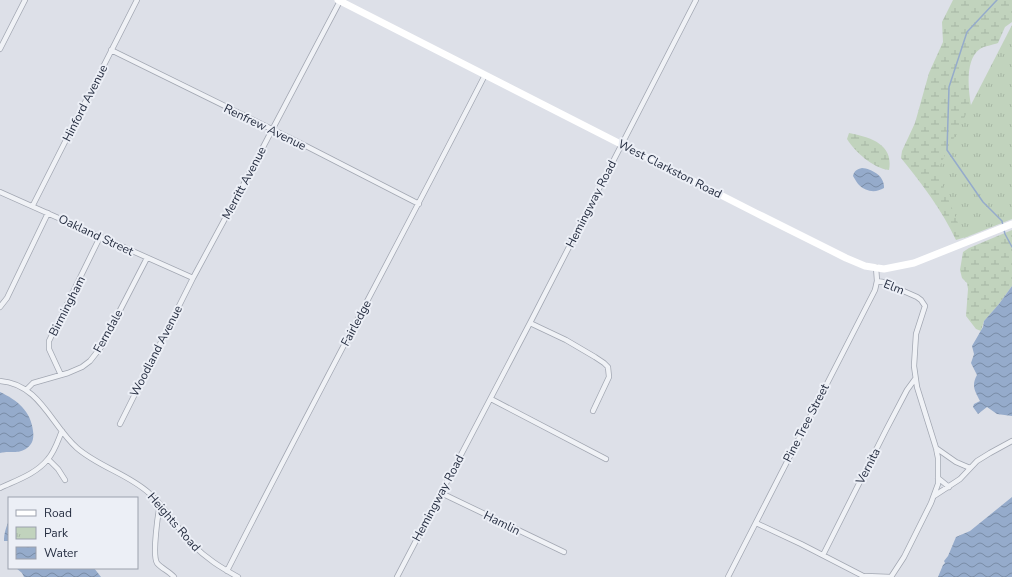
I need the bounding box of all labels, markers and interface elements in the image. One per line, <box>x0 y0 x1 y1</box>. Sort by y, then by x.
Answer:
street label: Hinford Avenue <box>59 62 111 144</box>
street label: Renfrew Avenue <box>221 100 309 154</box>
street label: West Clarkston Road <box>615 136 725 202</box>
street label: Merritt Avenue <box>218 144 270 222</box>
street label: Hemingway Road <box>562 158 620 250</box>
street label: Oakland Street <box>56 211 137 260</box>
street label: Birmingham <box>45 273 89 339</box>
street label: Elm <box>881 276 907 298</box>
street label: Fairledge <box>337 297 375 349</box>
street label: Woodland Avenue <box>126 303 186 399</box>
street label: Ferndale <box>90 307 126 355</box>
street label: Pine Tree Street <box>779 380 833 465</box>
street label: Vernita <box>852 445 884 488</box>
street label: Hemingway Road <box>408 452 468 544</box>
street label: Heights Road <box>144 489 204 555</box>
legend <box>8 497 138 569</box>
text: Road <box>44 505 72 521</box>
street label: Hamlin <box>481 507 523 539</box>
text: Park <box>44 525 69 541</box>
text: Water <box>44 545 78 561</box>

